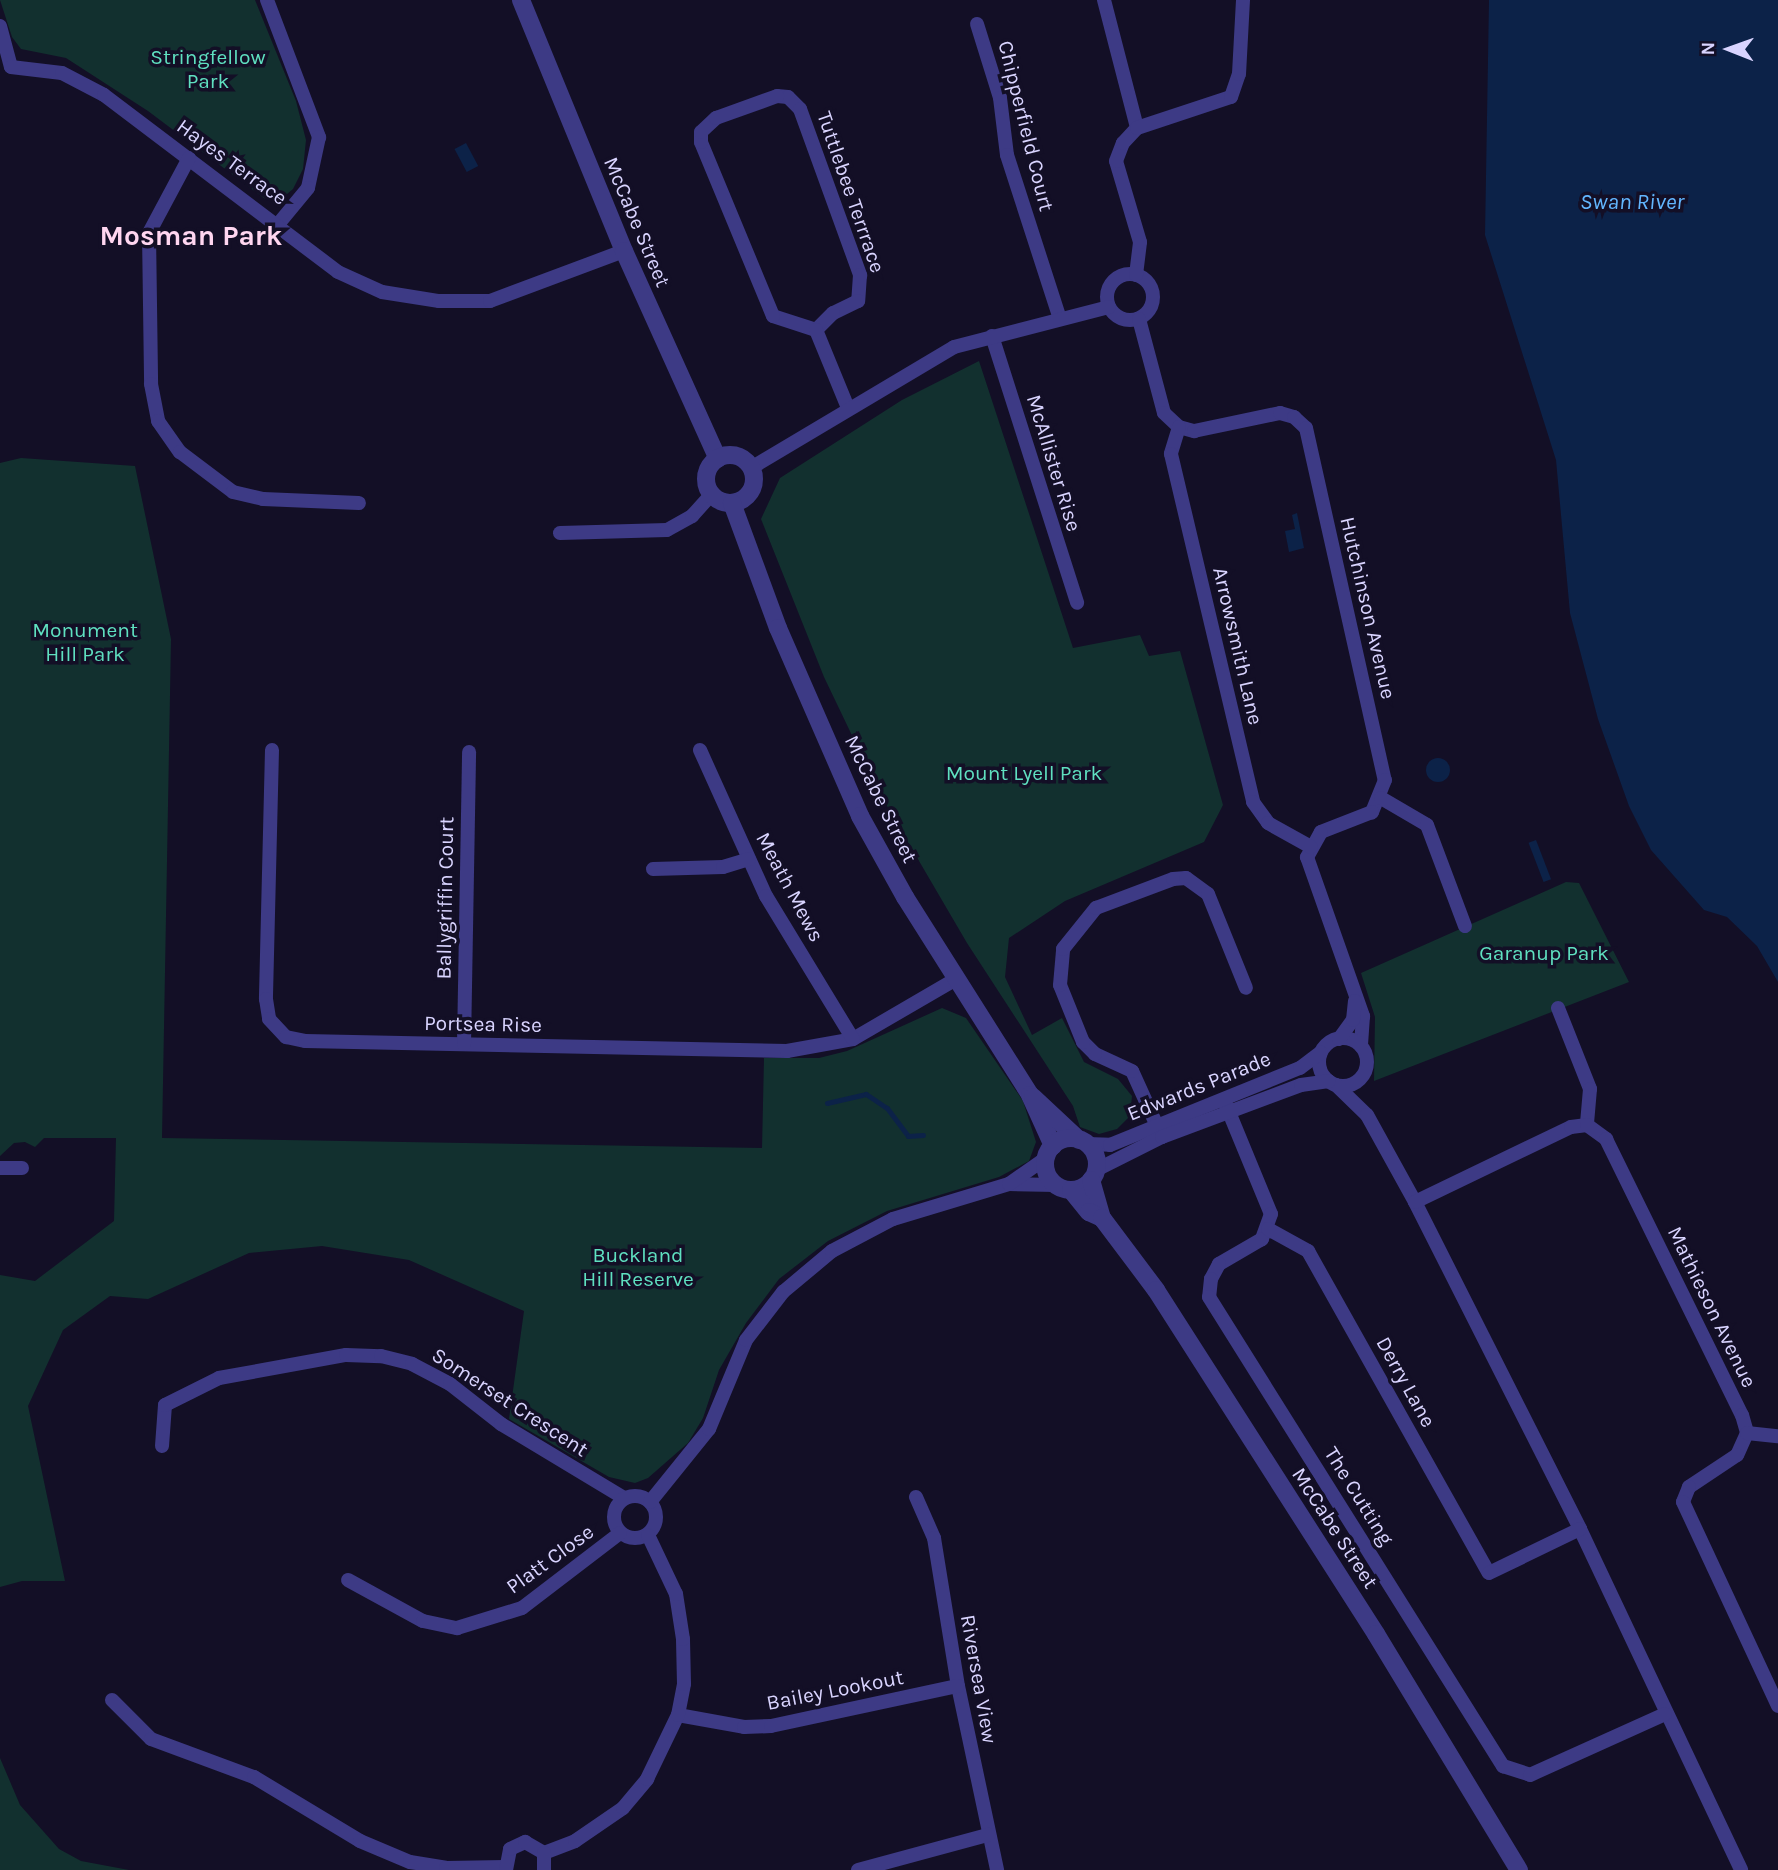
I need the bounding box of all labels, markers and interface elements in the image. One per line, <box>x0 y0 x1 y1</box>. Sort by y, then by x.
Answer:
north arrow <box>1694 14 1764 84</box>
street label: Chipperfield Court <box>993 38 1059 214</box>
text: N <box>1697 42 1719 56</box>
park label: Stringfellow Park <box>150 44 266 94</box>
street label: Tuttlebee Terrrace <box>812 108 890 276</box>
street label: Hayes Terrace <box>172 114 292 210</box>
street label: McCabe Street <box>598 153 676 291</box>
water label: Swan River <box>1580 188 1684 216</box>
district label: Mosman Park <box>100 219 282 253</box>
street label: McAllister Rise <box>1021 391 1087 535</box>
street label: Hutchinson Avenue <box>1335 514 1401 702</box>
street label: Arrowsmith Lane <box>1208 565 1268 727</box>
park label: Monument Hill Park <box>32 617 138 667</box>
street label: McCabe Street <box>839 731 923 867</box>
park label: Mount Lyell Park <box>946 760 1102 786</box>
street label: Ballygriffin Court <box>431 817 459 979</box>
street label: Meath Mews <box>751 828 829 946</box>
park label: Garanup Park <box>1479 940 1609 966</box>
street label: Portsea Rise <box>424 1010 542 1038</box>
street label: Edwards Parade <box>1124 1046 1274 1126</box>
street label: Mathieson Avenue <box>1662 1222 1762 1392</box>
park label: Buckland Hill Reserve <box>582 1242 694 1292</box>
street label: Derry Lane <box>1371 1332 1441 1432</box>
street label: Somerset Crescent <box>427 1342 593 1462</box>
street label: The Cutting <box>1319 1442 1399 1550</box>
street label: McCabe Street <box>1287 1463 1383 1593</box>
street label: Platt Close <box>501 1519 599 1599</box>
street label: Riversea View <box>955 1613 1003 1745</box>
street label: Bailey Lookout <box>764 1664 906 1716</box>

